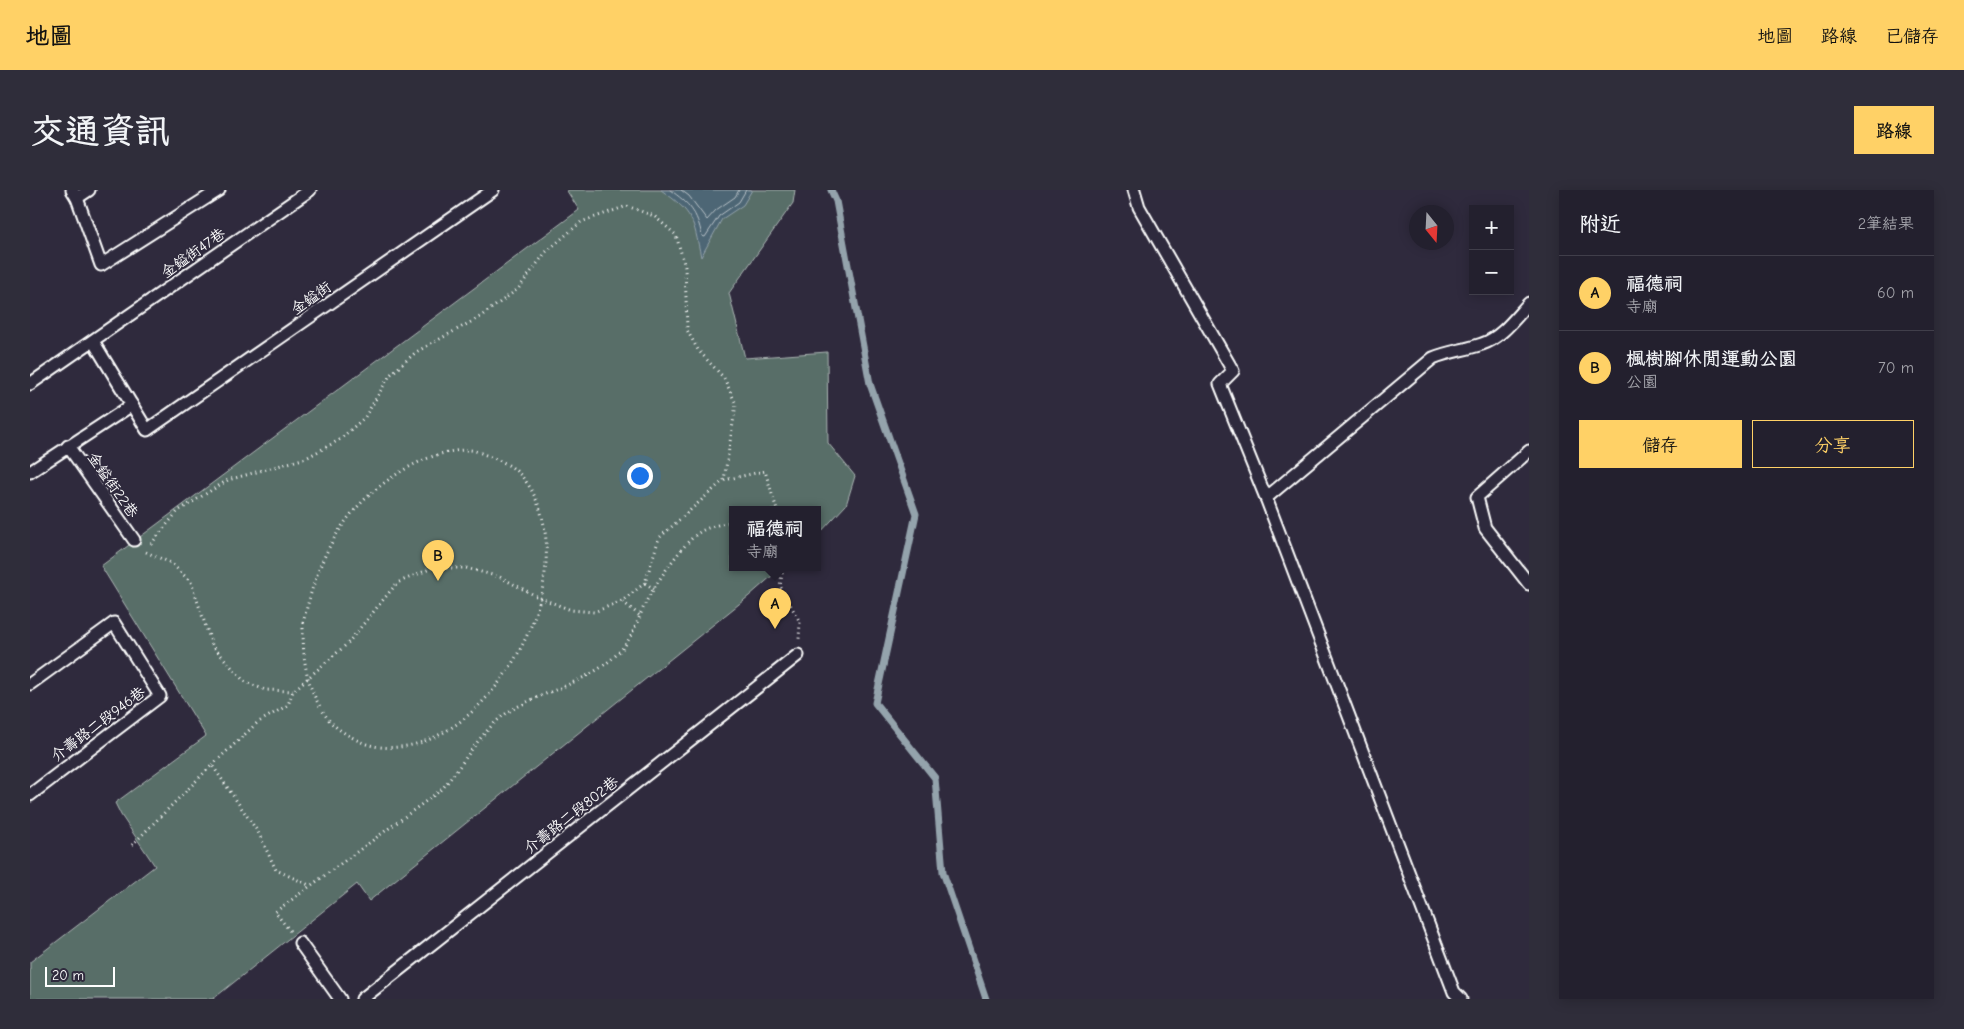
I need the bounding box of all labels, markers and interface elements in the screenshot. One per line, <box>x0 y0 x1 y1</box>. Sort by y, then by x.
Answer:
text: 地圖 <box>25 22 73 50</box>
text: 地圖 <box>1757 26 1793 47</box>
text: 路線 <box>1821 26 1857 47</box>
text: 已儲存 <box>1885 26 1939 47</box>
button: 路線 <box>1854 106 1934 154</box>
text: 交通資訊 <box>30 111 170 152</box>
north arrow <box>1409 205 1454 250</box>
map controls <box>1469 205 1514 295</box>
button: + <box>1469 205 1514 250</box>
text: 附近 <box>1579 212 1621 236</box>
text: 2筆結果 <box>1858 215 1914 233</box>
street label: 金鎰街47巷 <box>157 224 229 282</box>
button: − <box>1469 250 1514 295</box>
text: 福德祠 <box>1626 273 1683 295</box>
street label: 金鎰街 <box>287 278 335 318</box>
text: A <box>1591 284 1599 302</box>
text: 60 m <box>1877 284 1914 302</box>
text: 寺廟 <box>1626 298 1658 316</box>
text: 楓樹腳休閒運動公園 <box>1626 348 1797 370</box>
text: B <box>1590 359 1600 377</box>
text: 70 m <box>1878 359 1914 377</box>
text: 公園 <box>1626 373 1658 391</box>
button: 儲存 <box>1579 420 1742 468</box>
button: 分享 <box>1752 420 1914 468</box>
street label: 金鎰街22巷 <box>84 449 142 521</box>
your location <box>627 463 653 489</box>
popup <box>729 506 821 571</box>
text: 福德祠 <box>746 518 804 540</box>
pin: B <box>422 540 454 581</box>
text: 寺廟 <box>746 543 779 561</box>
pin: A <box>759 588 791 629</box>
street label: 介壽路二段946巷 <box>47 683 149 765</box>
street label: 介壽路二段802巷 <box>520 773 622 857</box>
scale bar <box>45 964 115 987</box>
text: 20 m <box>52 967 84 984</box>

